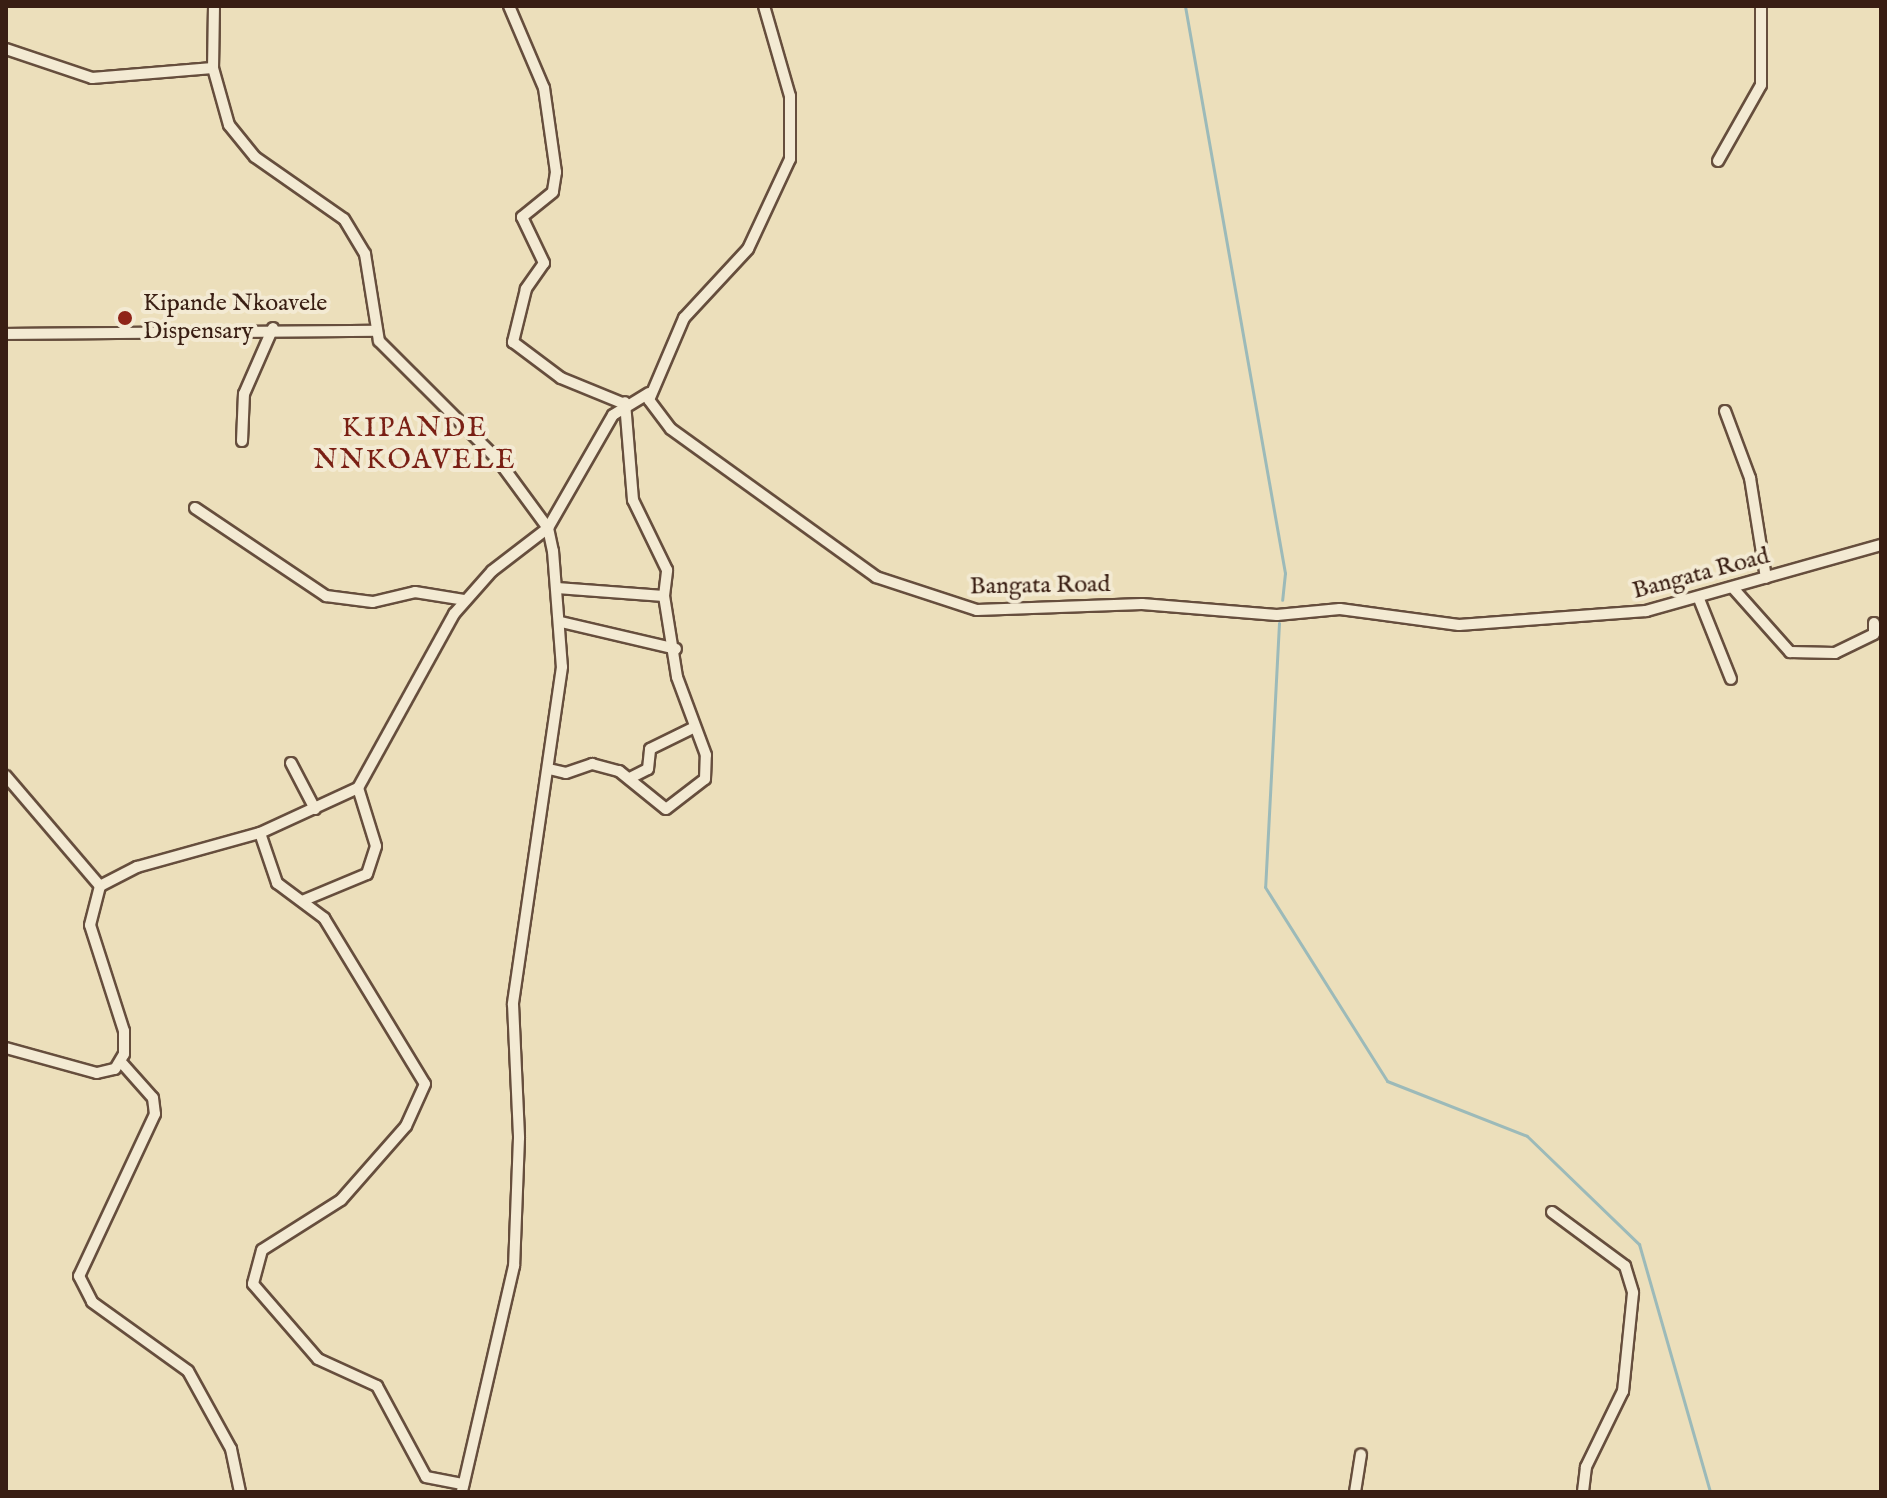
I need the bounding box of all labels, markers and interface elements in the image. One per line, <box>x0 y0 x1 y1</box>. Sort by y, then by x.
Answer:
place label: Kipande Nkoavele Dispensary <box>143 290 327 346</box>
marker: Kipande Nkoavele Dispensary <box>114 307 136 329</box>
district label: KIPANDE NNKOAVELE <box>313 412 517 478</box>
street label: Bangata Road <box>1629 542 1773 606</box>
street label: Bangata Road <box>969 570 1111 602</box>

